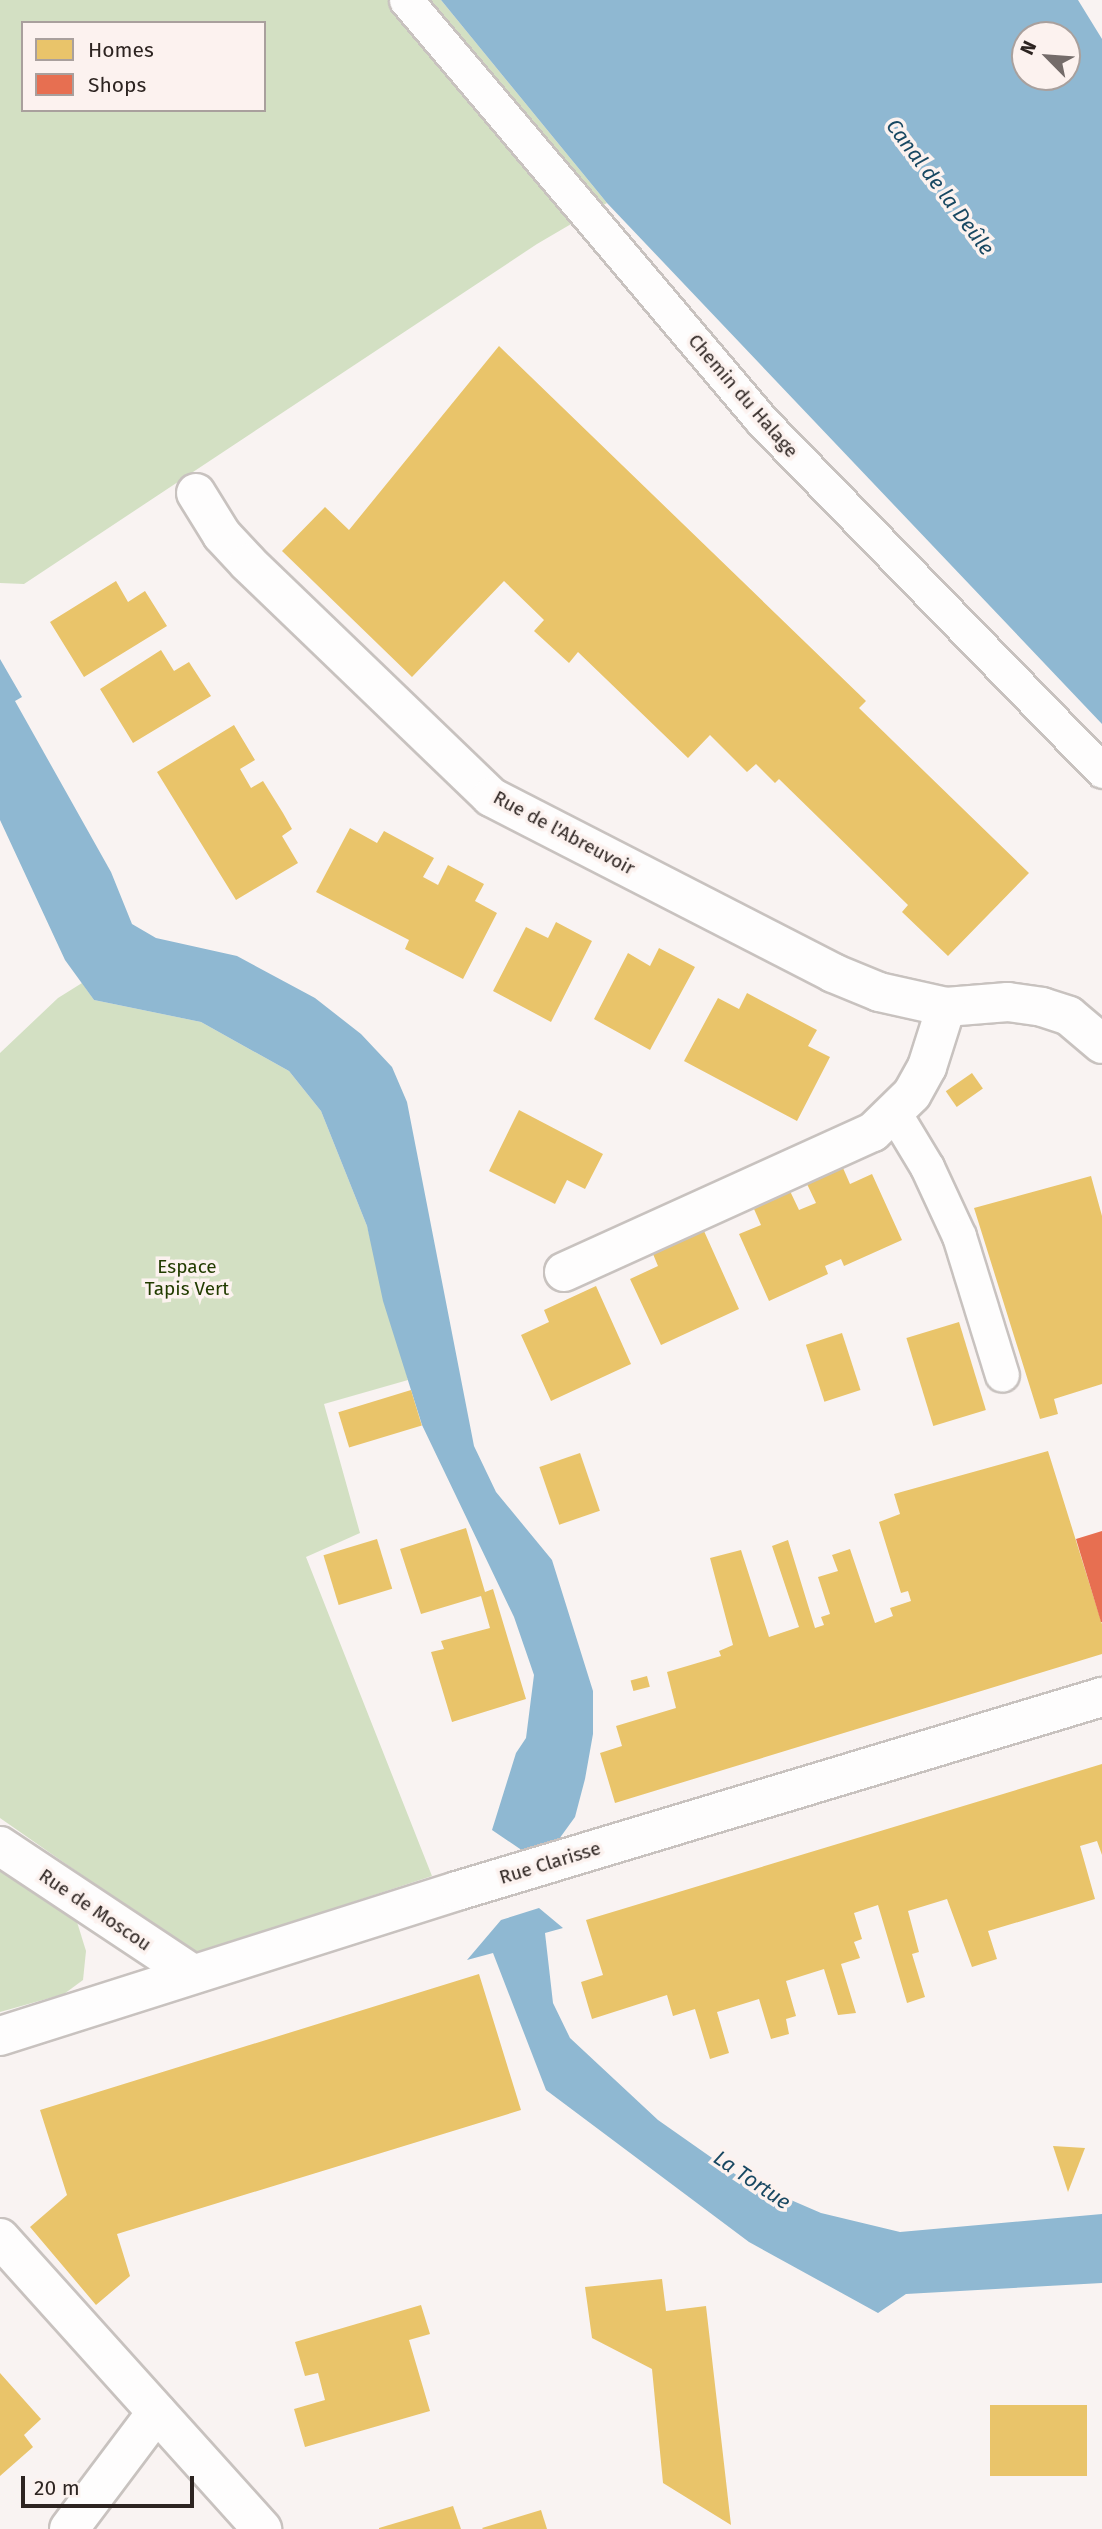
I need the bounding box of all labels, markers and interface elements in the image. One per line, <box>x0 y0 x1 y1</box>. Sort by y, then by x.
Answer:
legend <box>21 21 266 112</box>
north arrow <box>1011 21 1081 91</box>
text: Homes <box>88 37 154 63</box>
text: N <box>1015 37 1041 58</box>
text: Shops <box>88 72 146 98</box>
water label: Canal de la Deûle <box>881 114 999 260</box>
street label: Chemin du Halage <box>683 330 803 462</box>
street label: Rue de l'Abreuvoir <box>489 786 639 880</box>
park label: Espace Tapis Vert <box>145 1256 229 1300</box>
street label: Rue Clarisse <box>497 1837 603 1889</box>
street label: Rue de Moscou <box>35 1864 155 1956</box>
water label: La Tortue <box>709 2145 795 2215</box>
scale bar <box>24 2462 198 2506</box>
text: 20 m <box>34 2475 80 2501</box>

